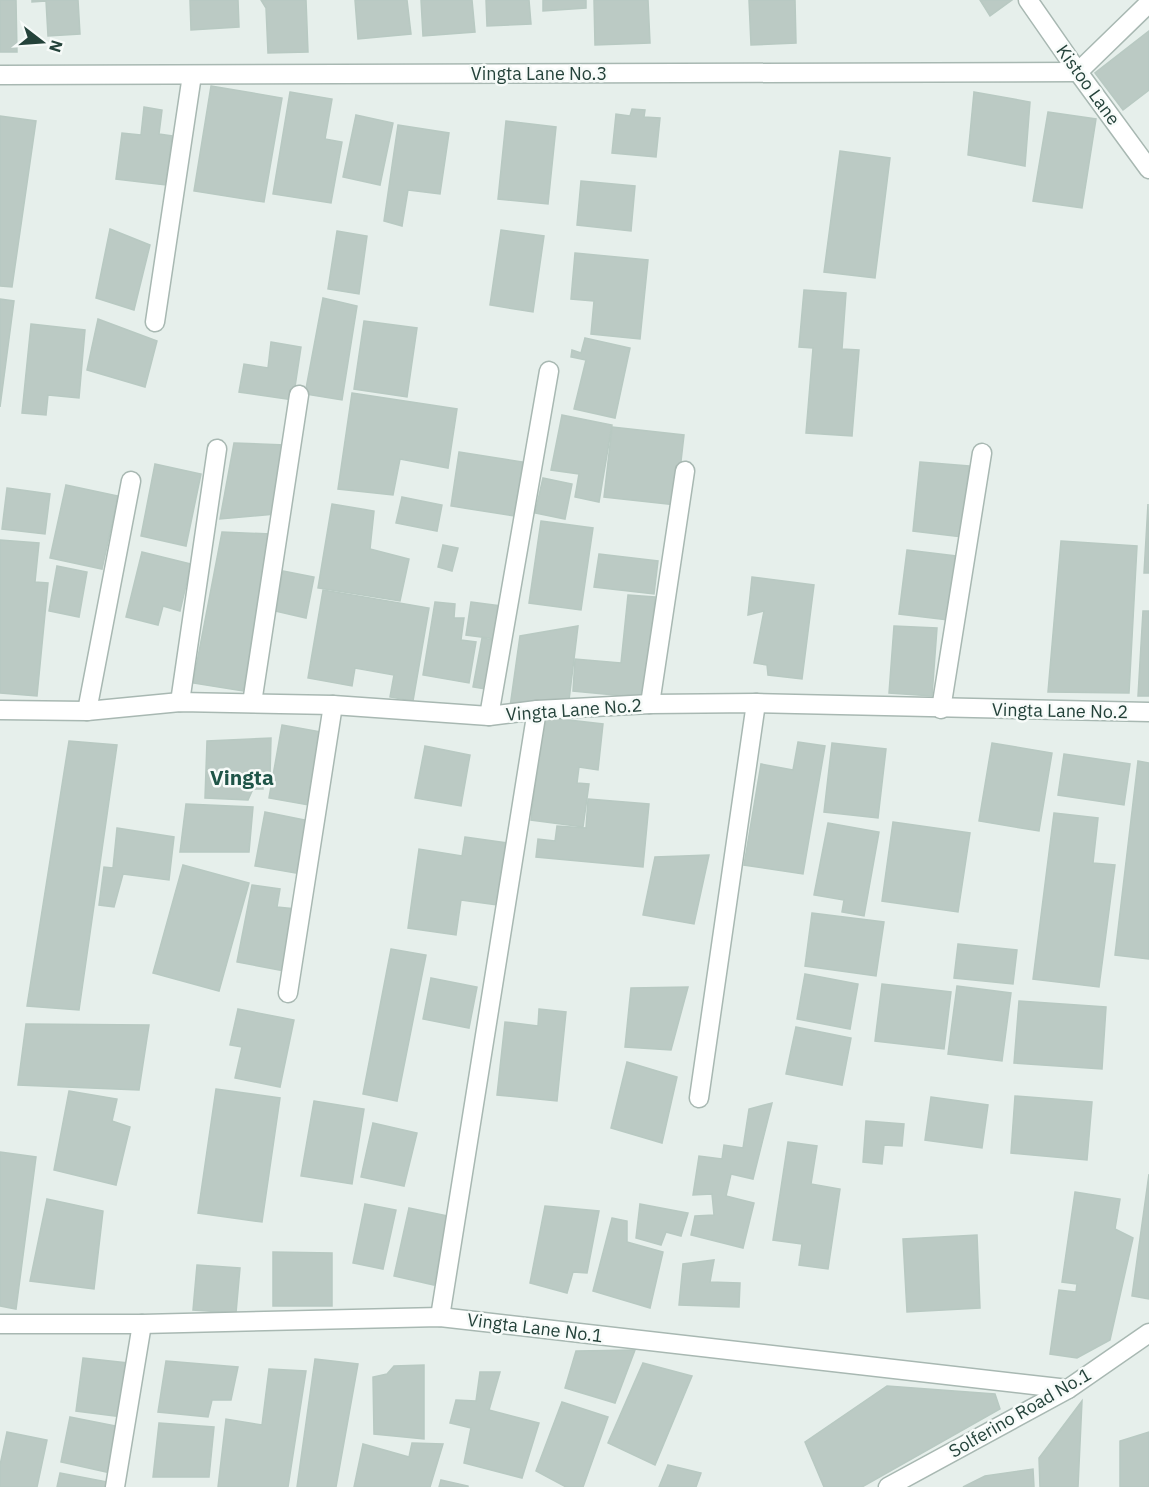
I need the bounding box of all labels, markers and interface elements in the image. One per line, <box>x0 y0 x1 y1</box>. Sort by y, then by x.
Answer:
north arrow <box>12 12 72 72</box>
text: N <box>45 38 68 55</box>
street label: Kistoo Lane <box>1051 40 1125 130</box>
street label: Vingta Lane No.3 <box>471 62 607 85</box>
street label: Vingta Lane No.2 <box>505 693 643 726</box>
street label: Vingta Lane No.2 <box>992 698 1128 723</box>
district label: Vingta <box>210 763 274 791</box>
street label: Vingta Lane No.1 <box>466 1308 604 1347</box>
street label: Solferino Road No.1 <box>944 1362 1095 1463</box>

